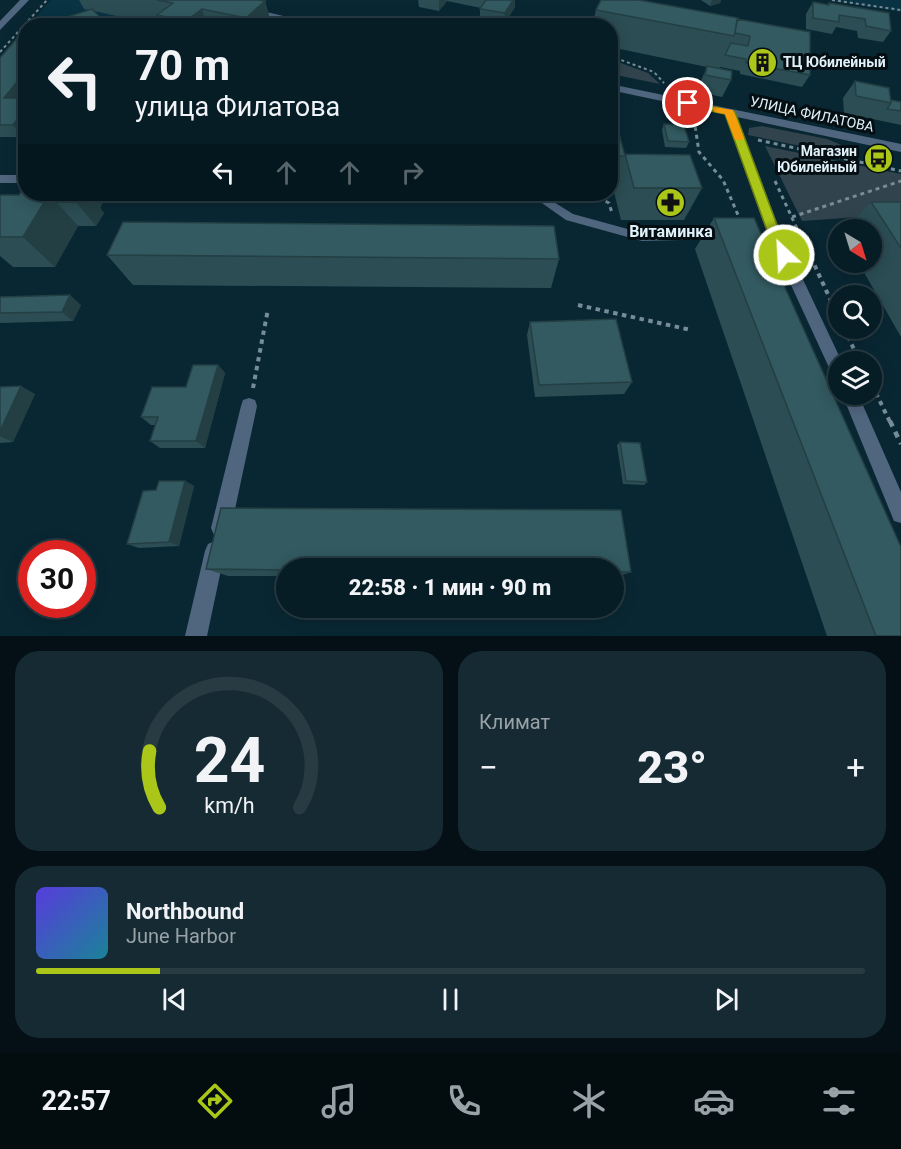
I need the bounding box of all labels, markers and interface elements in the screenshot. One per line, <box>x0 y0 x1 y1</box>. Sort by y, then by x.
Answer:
text: 70 m <box>135 41 230 90</box>
icon: left <box>36 42 114 120</box>
building icon: ТЦ Юбилейный <box>746 46 778 78</box>
place label: ТЦ Юбилейный <box>783 54 886 70</box>
pin <box>662 77 713 128</box>
icon: arrive <box>671 86 704 119</box>
text: улица Филатова <box>135 91 340 123</box>
street label: УЛИЦА ФИЛАТОВА <box>749 93 875 135</box>
place label: Магазин Юбилейный <box>777 143 857 175</box>
bus stop icon: Магазин Юбилейный <box>862 143 894 175</box>
icon: left <box>207 156 240 189</box>
icon: ahead <box>270 156 303 189</box>
icon: ahead <box>333 156 366 189</box>
icon: right <box>396 156 429 189</box>
pharmacy icon: Витаминка <box>655 187 687 219</box>
north arrow <box>828 219 882 273</box>
map controls <box>828 219 882 405</box>
place label: Витаминка <box>629 222 713 241</box>
position arrow <box>752 223 816 287</box>
button: search <box>828 285 882 339</box>
button: layers <box>828 351 882 405</box>
speed limit sign: 30 <box>18 540 96 618</box>
text: 22:58 · 1 мин · 90 m <box>349 575 551 600</box>
text: Климат <box>479 710 550 734</box>
text: 24 <box>193 724 265 797</box>
text: 23° <box>637 741 707 794</box>
text: − <box>479 748 498 787</box>
text: + <box>846 748 865 787</box>
text: km/h <box>204 793 254 818</box>
text: Northbound <box>126 899 244 924</box>
text: June Harbor <box>126 924 236 948</box>
icon: previous <box>158 983 191 1016</box>
icon: pause <box>434 983 467 1016</box>
icon: next <box>710 983 743 1016</box>
icon: directions <box>194 1080 236 1122</box>
icon: music <box>318 1080 360 1122</box>
icon: phone <box>443 1080 485 1122</box>
icon: climate <box>568 1080 610 1122</box>
icon: car <box>693 1080 735 1122</box>
icon: filters <box>818 1080 860 1122</box>
text: 22:57 <box>41 1085 111 1117</box>

